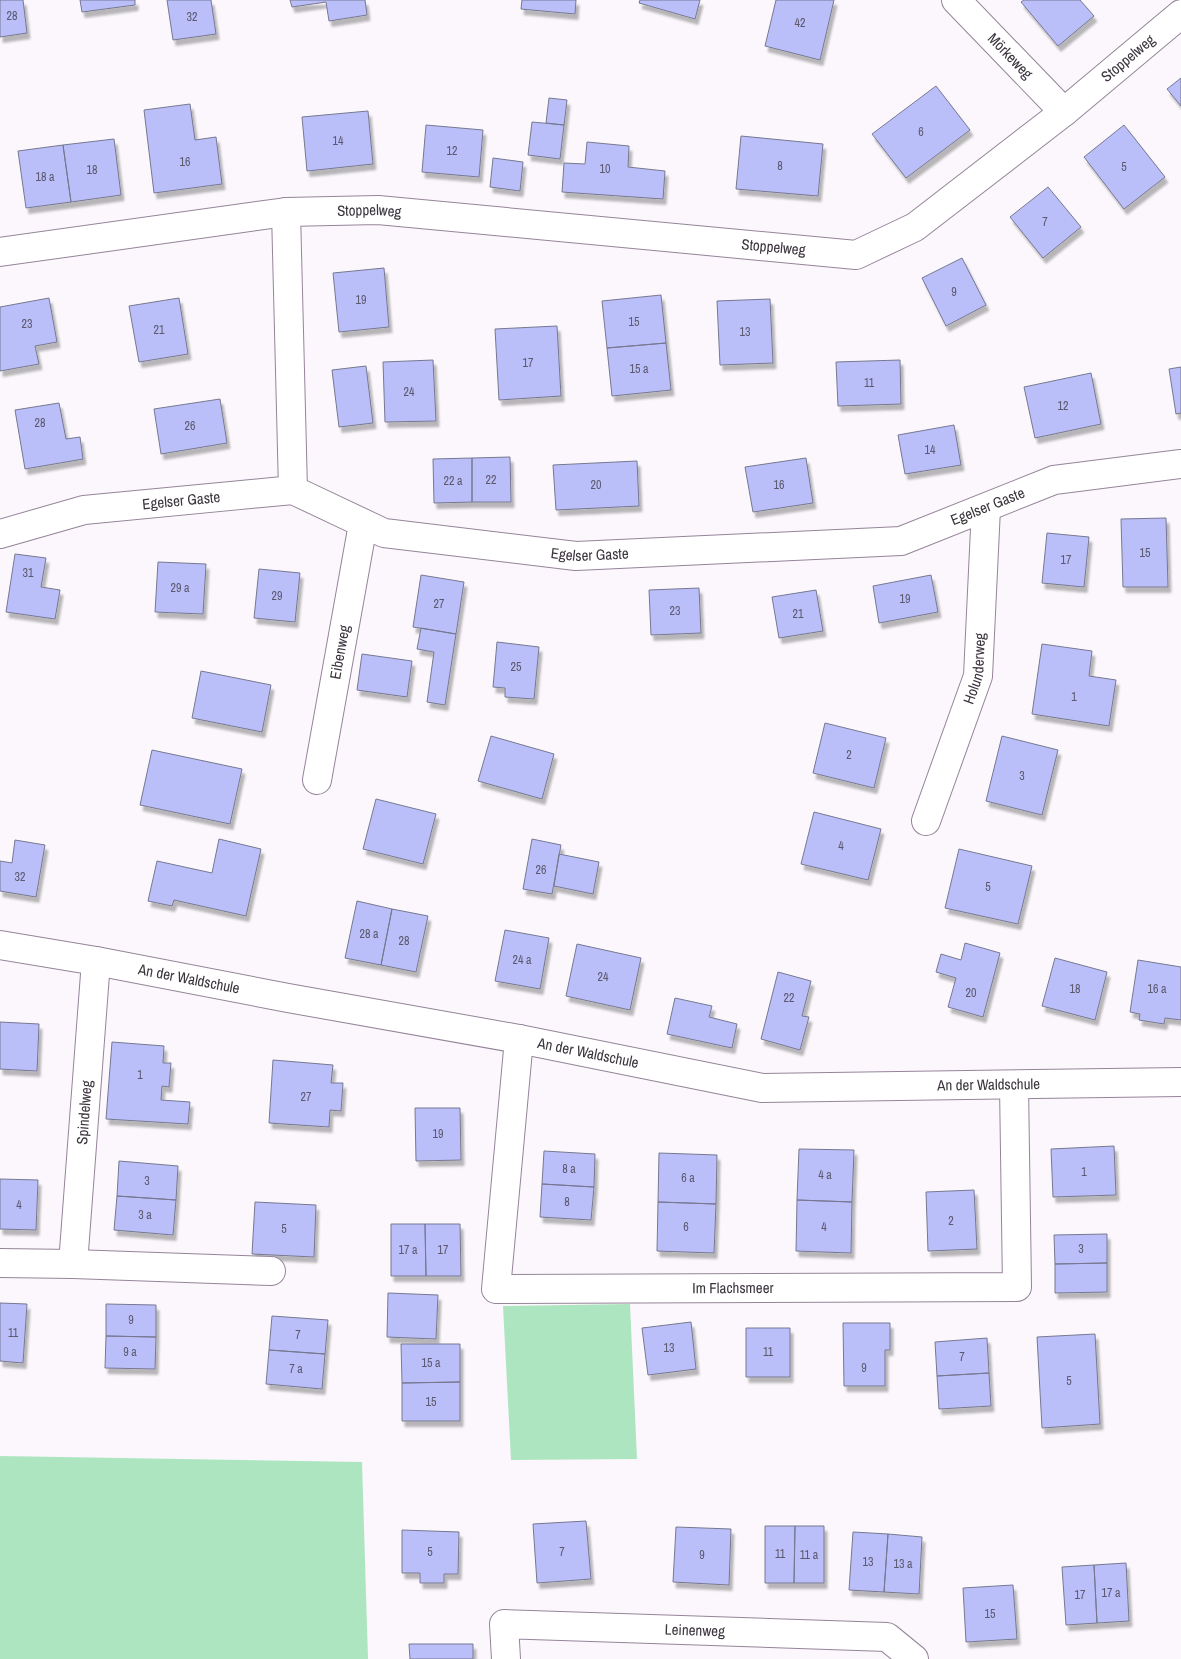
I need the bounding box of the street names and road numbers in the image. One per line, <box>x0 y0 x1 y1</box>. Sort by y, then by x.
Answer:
street label: Mörkeweg <box>983 28 1038 84</box>
street label: Stoppelweg <box>1096 29 1159 87</box>
street label: Stoppelweg <box>337 199 402 222</box>
street label: Stoppelweg <box>740 233 807 260</box>
street label: Egelser Gaste <box>947 482 1028 530</box>
street label: Egelser Gaste <box>141 486 221 514</box>
street label: Egelser Gaste <box>550 542 629 566</box>
street label: Eibenweg <box>324 623 355 681</box>
street label: Holunderweg <box>958 632 990 707</box>
street label: An der Waldschule <box>136 958 242 998</box>
street label: An der Waldschule <box>535 1032 641 1073</box>
street label: An der Waldschule <box>936 1073 1040 1096</box>
street label: Spindelweg <box>71 1079 97 1145</box>
street label: Im Flachsmeer <box>692 1277 774 1298</box>
street label: Leinenweg <box>664 1618 725 1641</box>

